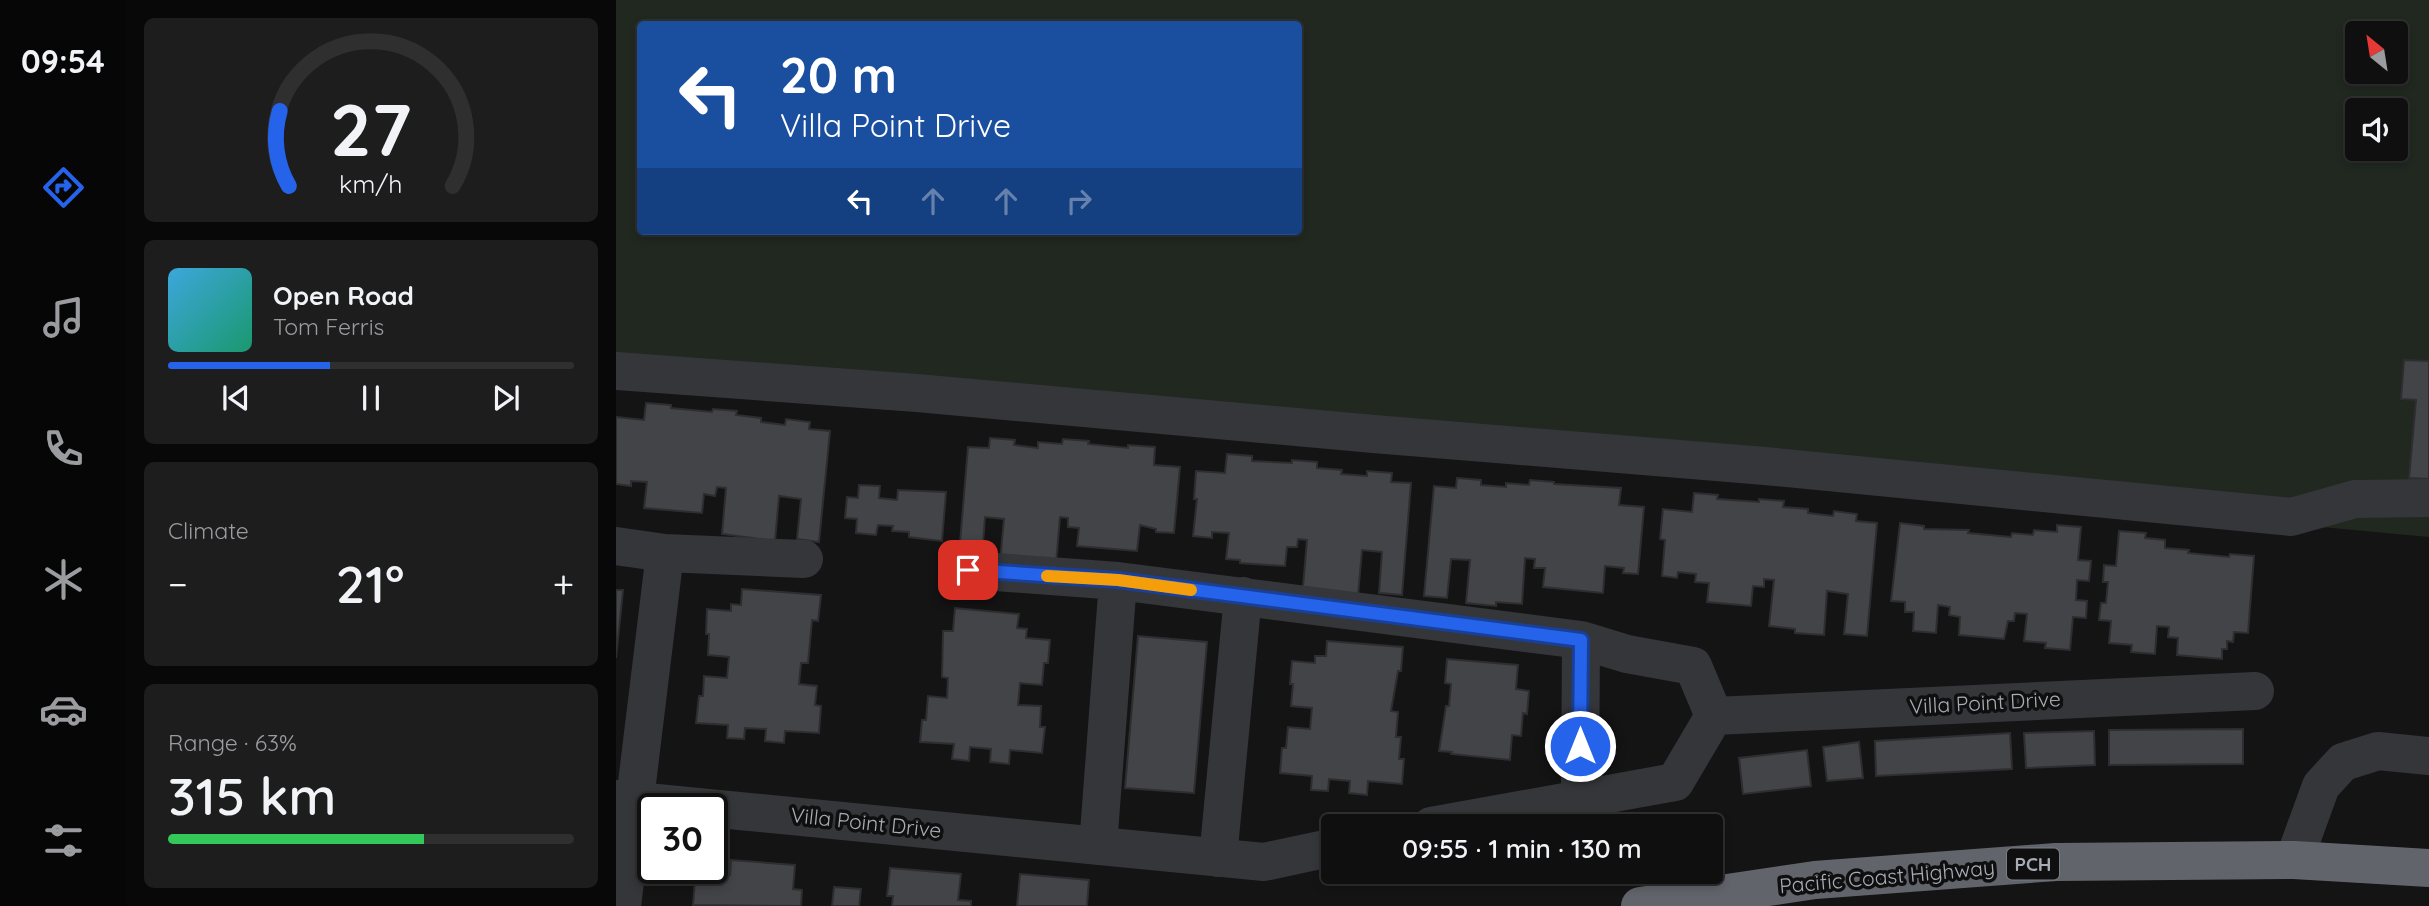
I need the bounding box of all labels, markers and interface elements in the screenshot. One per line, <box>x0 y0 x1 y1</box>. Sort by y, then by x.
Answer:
north arrow <box>2345 21 2408 84</box>
map controls <box>2345 21 2408 161</box>
text: 09:54 <box>21 41 105 81</box>
text: 20 m <box>780 44 897 105</box>
icon: left <box>665 49 756 140</box>
text: 27 <box>330 83 412 174</box>
button: sound <box>2345 98 2408 161</box>
text: Villa Point Drive <box>780 105 1011 145</box>
icon: directions <box>39 163 88 212</box>
text: km/h <box>339 168 403 199</box>
icon: left <box>841 182 879 220</box>
icon: ahead <box>914 182 952 220</box>
icon: ahead <box>987 182 1025 220</box>
icon: right <box>1060 182 1098 220</box>
text: Open Road <box>273 279 414 312</box>
icon: music <box>39 293 88 342</box>
text: Tom Ferris <box>273 312 384 341</box>
icon: previous <box>217 379 255 417</box>
icon: pause <box>352 379 390 417</box>
icon: next <box>487 379 525 417</box>
icon: phone <box>39 424 88 473</box>
text: Climate <box>168 516 249 545</box>
pin <box>938 540 998 600</box>
text: 21° <box>336 551 404 616</box>
icon: arrive <box>949 551 987 589</box>
icon: climate <box>39 555 88 604</box>
text: − <box>168 560 188 608</box>
text: + <box>553 560 574 608</box>
icon: car <box>39 685 88 734</box>
street label: Villa Point Drive <box>1909 685 2061 719</box>
position arrow <box>1543 709 1617 783</box>
text: Range · 63% <box>168 728 297 757</box>
text: 315 km <box>168 763 336 828</box>
speed limit sign: 30 <box>637 793 728 884</box>
street label: Villa Point Drive <box>789 801 943 843</box>
icon: filters <box>39 816 88 865</box>
text: 09:55 · 1 min · 130 m <box>1402 832 1642 865</box>
road number: PCH <box>2007 848 2059 880</box>
street label: Pacific Coast Highway <box>1778 854 1996 898</box>

